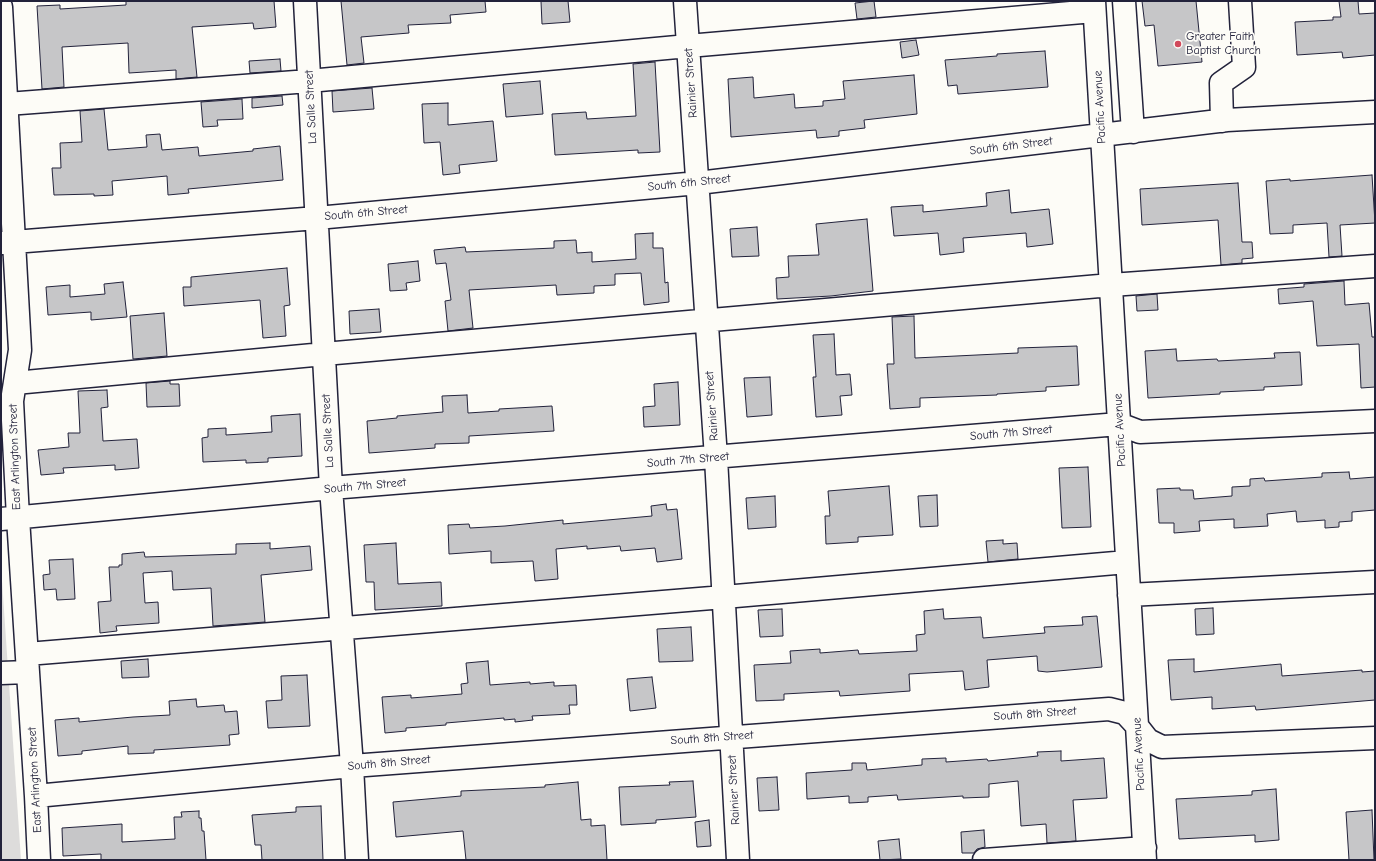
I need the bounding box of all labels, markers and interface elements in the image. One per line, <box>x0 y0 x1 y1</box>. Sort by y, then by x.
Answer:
place label: Greater Faith Baptist Church <box>1186 30 1261 58</box>
marker: Greater Faith Baptist Church <box>1173 39 1183 49</box>
street label: Rainier Street <box>681 48 701 118</box>
street label: La Salle Street <box>302 70 320 144</box>
street label: Pacific Avenue <box>1091 70 1109 144</box>
street label: South 6th Street <box>969 134 1053 158</box>
street label: South 6th Street <box>647 171 731 195</box>
street label: South 6th Street <box>324 202 408 224</box>
street label: Rainier Street <box>702 371 722 441</box>
street label: Pacific Avenue <box>1111 393 1129 467</box>
street label: La Salle Street <box>319 394 337 468</box>
street label: East Arlington Street <box>6 404 24 510</box>
street label: South 7th Street <box>969 422 1053 444</box>
street label: South 7th Street <box>646 449 730 471</box>
street label: South 7th Street <box>323 475 407 497</box>
street label: South 8th Street <box>993 704 1077 724</box>
street label: Pacific Avenue <box>1130 717 1148 791</box>
street label: East Arlington Street <box>25 727 45 833</box>
street label: South 8th Street <box>670 728 754 748</box>
street label: South 8th Street <box>347 752 431 774</box>
street label: Rainier Street <box>725 755 743 825</box>

